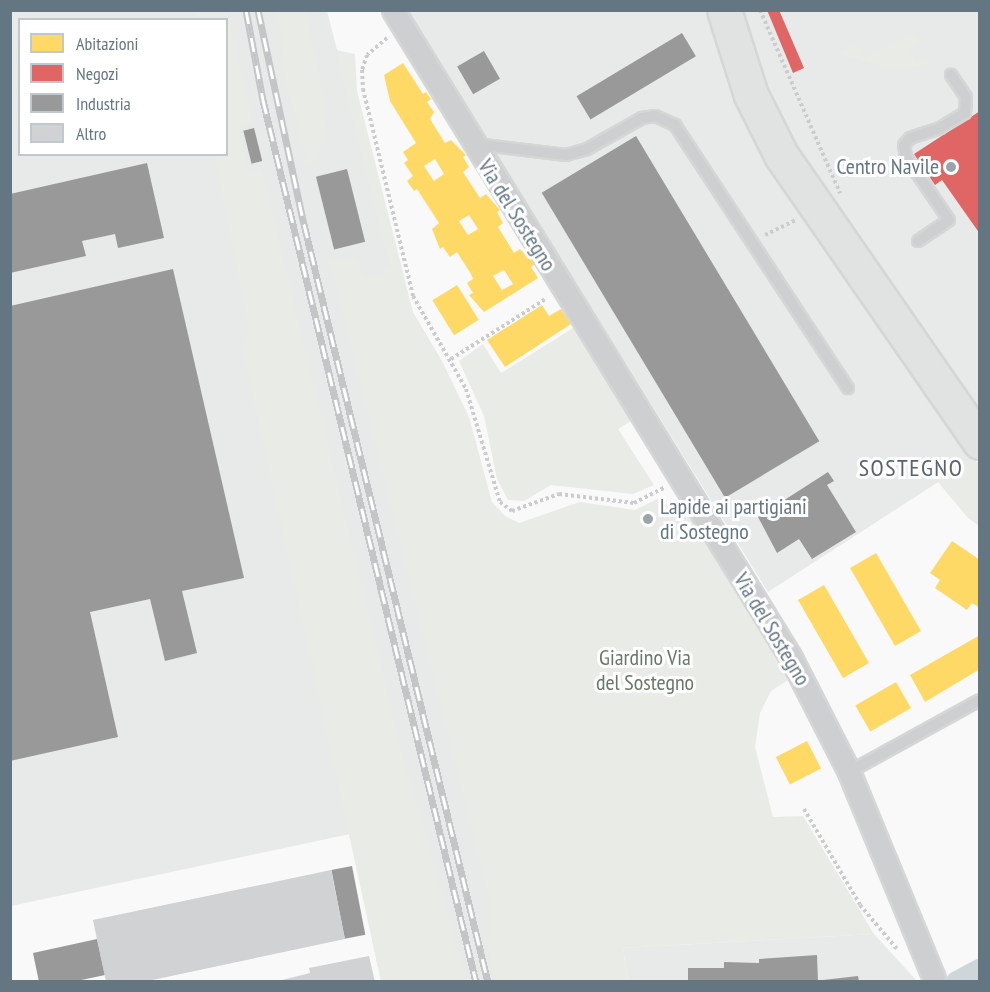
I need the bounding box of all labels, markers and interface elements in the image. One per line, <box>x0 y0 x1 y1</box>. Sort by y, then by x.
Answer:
legend <box>18 18 228 156</box>
text: Abitazioni <box>76 32 138 55</box>
text: Negozi <box>76 62 119 85</box>
text: Industria <box>76 92 131 115</box>
text: Altro <box>76 122 106 145</box>
street label: Via del Sostegno <box>472 154 562 276</box>
place label: Centro Navile <box>836 154 939 180</box>
marker: Centro Navile <box>944 160 958 174</box>
district label: SOSTEGNO <box>859 454 963 482</box>
place label: Lapide ai partigiani di Sostegno <box>660 493 807 544</box>
marker: Lapide ai partigiani di Sostegno <box>641 512 655 526</box>
street label: Via del Sostegno <box>728 568 816 690</box>
park label: Giardino Via del Sostegno <box>596 644 694 696</box>

